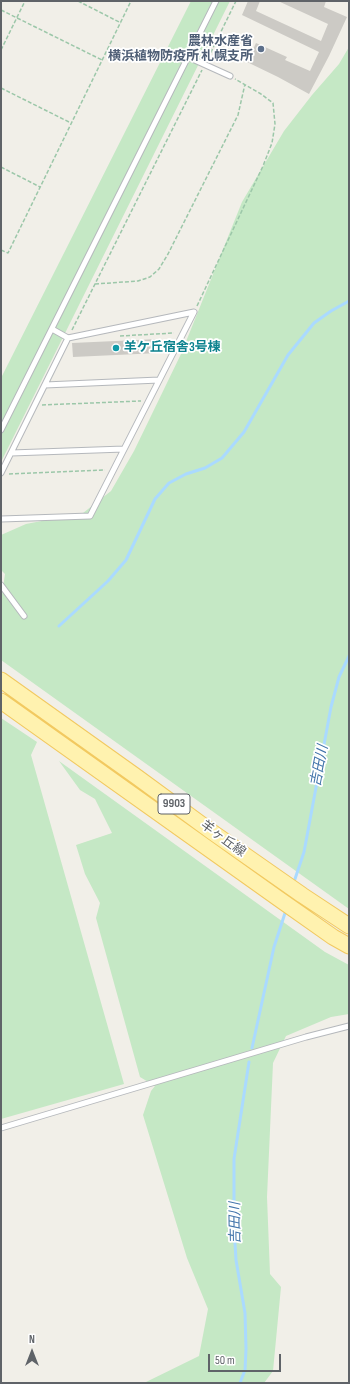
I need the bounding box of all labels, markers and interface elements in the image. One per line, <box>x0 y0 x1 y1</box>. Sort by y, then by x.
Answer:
place label: 農林水産省 横浜植物防疫所 札幌支所 <box>108 34 253 65</box>
marker: 農林水産省 横浜植物防疫所 札幌支所 <box>256 44 266 54</box>
place label: 羊ケ丘宿舎3号棟 <box>124 340 221 356</box>
marker: 羊ケ丘宿舎3号棟 <box>111 343 121 353</box>
water label: 吉田川 <box>308 744 332 788</box>
road number: 9903 <box>158 794 190 814</box>
street label: 羊ヶ丘線 <box>197 817 249 861</box>
water label: 吉田川 <box>227 1202 245 1244</box>
north arrow <box>12 1332 52 1372</box>
text: N <box>29 1333 35 1346</box>
scale bar <box>210 1346 283 1372</box>
text: 50 m <box>215 1353 235 1368</box>

